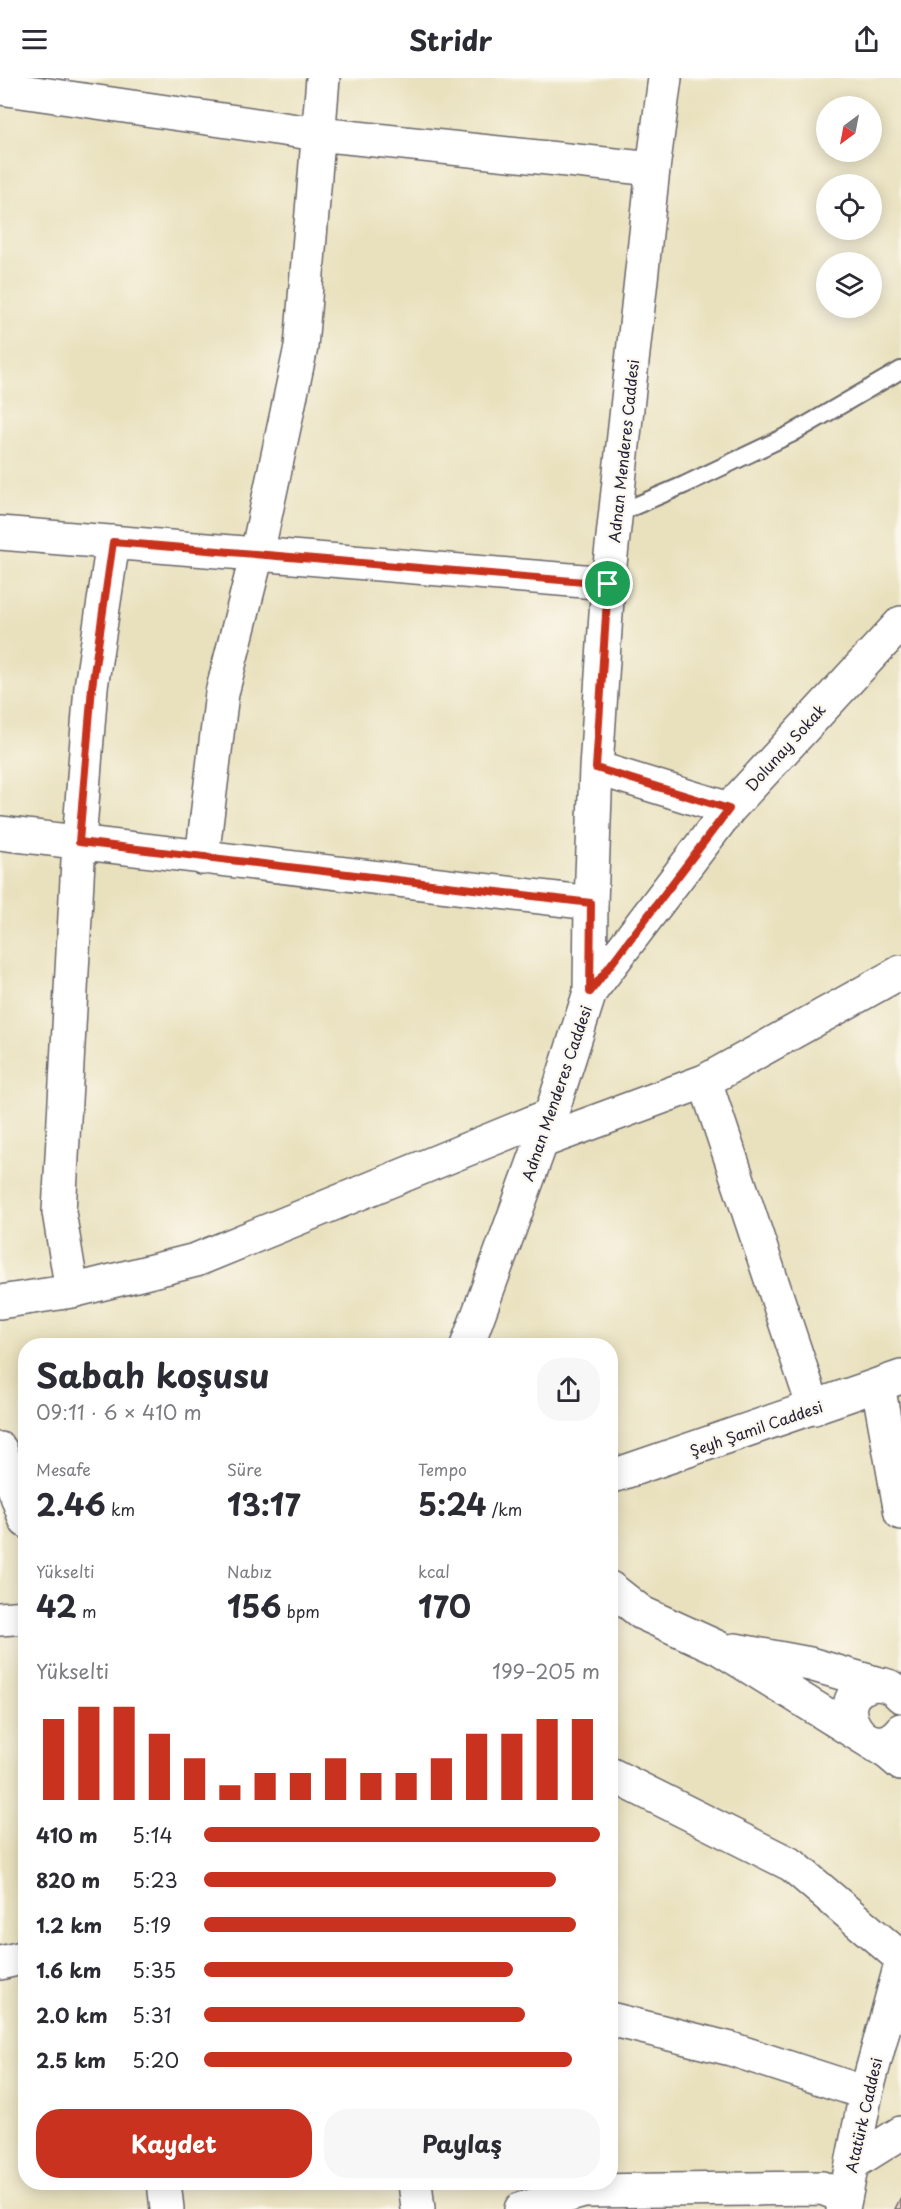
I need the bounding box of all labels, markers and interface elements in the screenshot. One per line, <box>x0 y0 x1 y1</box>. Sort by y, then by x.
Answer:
text: Stridr <box>409 19 492 60</box>
icon: menu <box>18 23 51 56</box>
icon: share <box>850 23 883 56</box>
north arrow <box>816 96 882 162</box>
map controls <box>816 96 882 318</box>
button: locate <box>816 174 882 240</box>
button: layers <box>816 252 882 318</box>
street label: Adnan Menderes Caddesi <box>602 358 644 544</box>
pin <box>582 558 633 609</box>
icon: arrive <box>591 567 624 600</box>
street label: Dolunay Sokak <box>739 698 831 796</box>
street label: Adnan Menderes Caddesi <box>515 1002 597 1184</box>
text: Sabah koşusu <box>36 1349 270 1399</box>
button: share <box>537 1358 600 1421</box>
street label: Şeyh Şamil Caddesi <box>686 1394 826 1462</box>
text: 09:11 · 6 × 410 m <box>36 1397 202 1427</box>
text: Mesafe <box>36 1457 91 1481</box>
text: Süre <box>227 1457 262 1481</box>
text: Tempo <box>418 1457 467 1481</box>
text: 2.46 <box>36 1481 106 1526</box>
text: 13:17 <box>227 1481 301 1526</box>
text: 5:24 <box>418 1481 486 1526</box>
text: km <box>106 1497 135 1521</box>
text: /km <box>486 1497 522 1521</box>
text: Yükselti <box>36 1559 94 1583</box>
text: Nabız <box>227 1559 272 1583</box>
text: kcal <box>418 1559 450 1583</box>
text: 42 <box>36 1583 77 1628</box>
text: 156 <box>227 1583 281 1628</box>
text: 170 <box>418 1583 471 1628</box>
text: m <box>77 1599 96 1623</box>
text: bpm <box>281 1599 320 1623</box>
text: Yükselti <box>36 1656 109 1686</box>
text: 199–205 m <box>492 1656 600 1686</box>
text: 410 m <box>36 1820 98 1850</box>
text: 5:14 <box>132 1820 173 1850</box>
text: 820 m <box>36 1865 100 1895</box>
text: 5:23 <box>132 1865 178 1895</box>
text: 1.2 km <box>36 1910 102 1940</box>
text: 5:19 <box>132 1910 171 1940</box>
text: 1.6 km <box>36 1955 101 1985</box>
text: 5:35 <box>132 1955 176 1985</box>
text: 2.0 km <box>36 2000 108 2030</box>
text: 5:31 <box>132 2000 172 2030</box>
text: 2.5 km <box>36 2045 106 2075</box>
text: 5:20 <box>132 2045 179 2075</box>
street label: Atatürk Caddesi <box>839 2055 887 2175</box>
button: Kaydet <box>36 2109 312 2178</box>
button: Paylaş <box>324 2109 600 2178</box>

